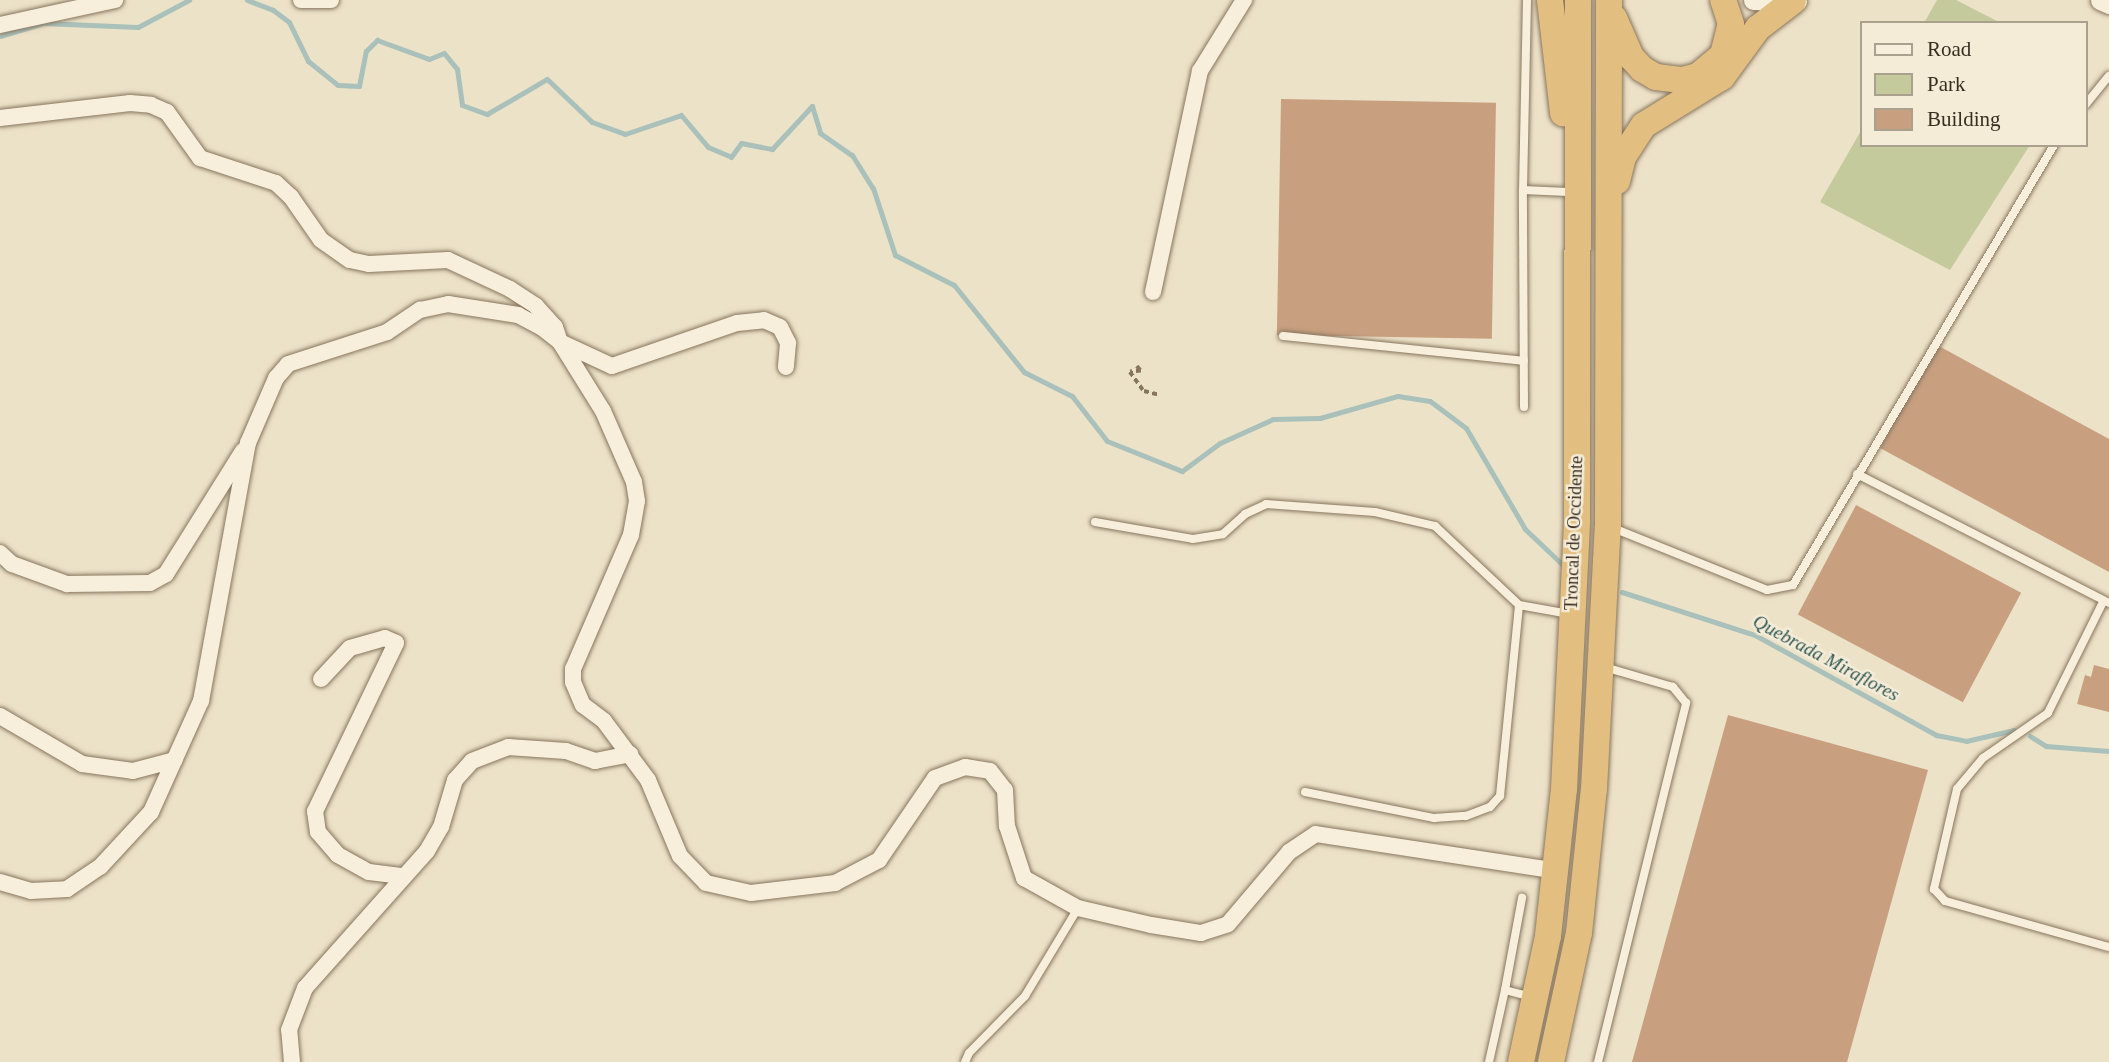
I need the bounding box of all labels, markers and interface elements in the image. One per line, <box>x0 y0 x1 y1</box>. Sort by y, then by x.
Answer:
legend <box>1860 21 2088 147</box>
text: Road <box>1927 37 1971 61</box>
text: Park <box>1927 72 1966 96</box>
text: Building <box>1927 107 2001 131</box>
street label: Troncal de Occidente <box>1561 456 1587 610</box>
water label: Quebrada Miraflores <box>1749 610 1903 706</box>

